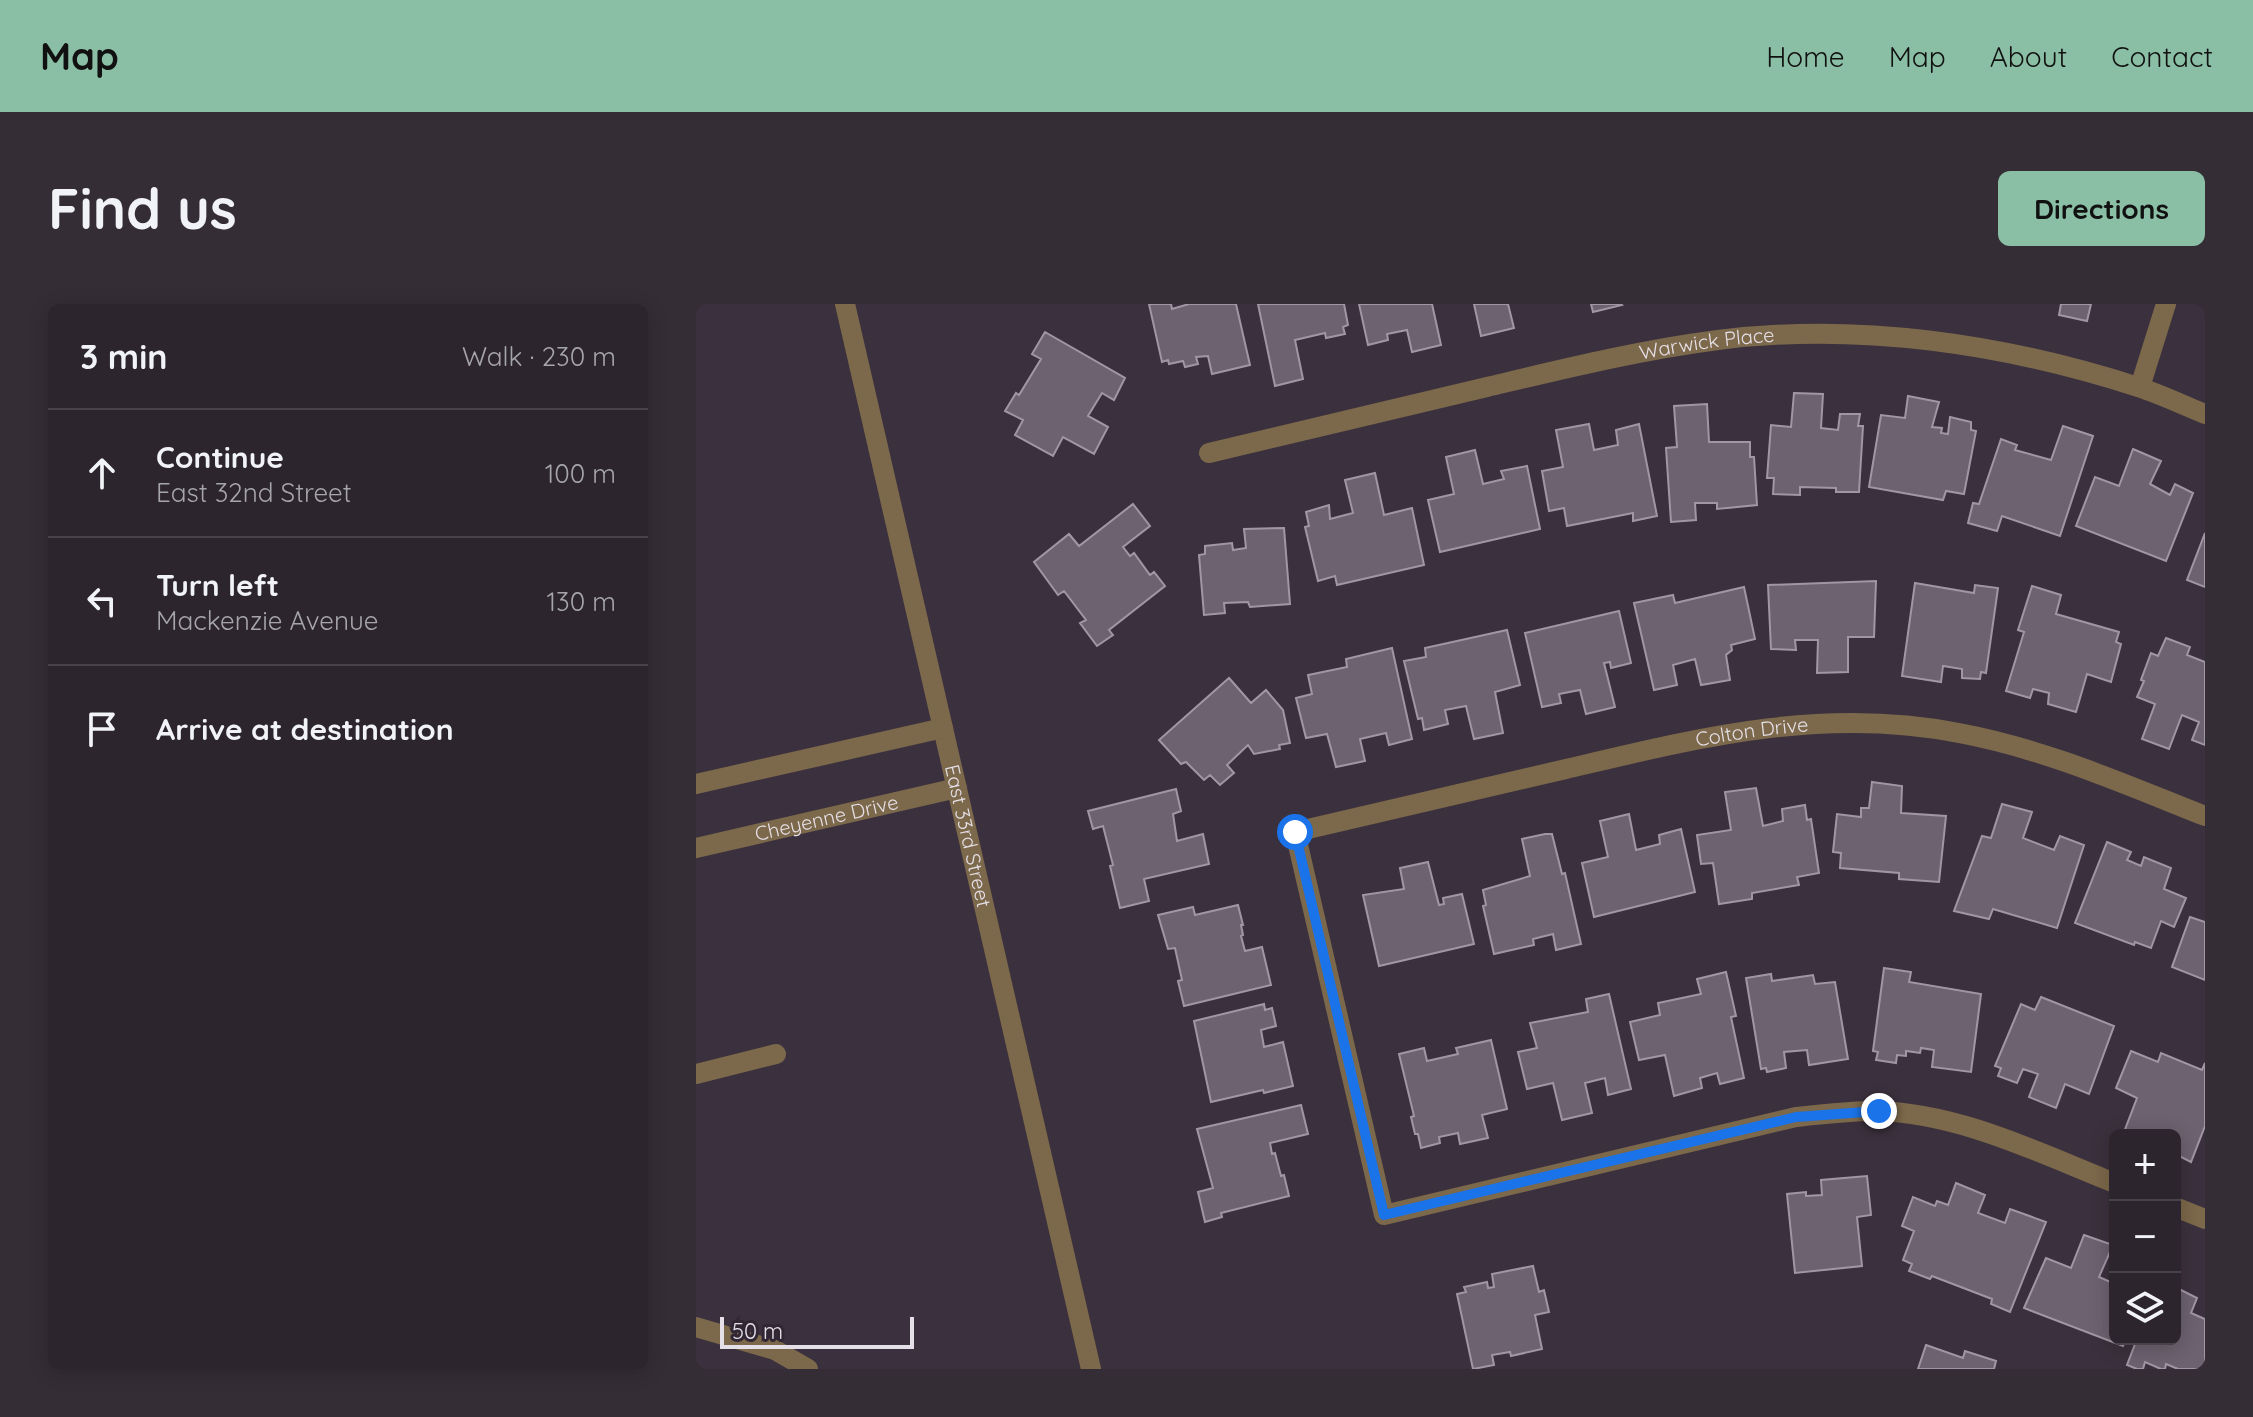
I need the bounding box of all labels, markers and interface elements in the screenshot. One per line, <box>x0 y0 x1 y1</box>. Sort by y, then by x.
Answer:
text: Map <box>40 32 119 80</box>
text: Home <box>1766 39 1845 74</box>
text: Map <box>1889 39 1946 74</box>
text: About <box>1990 39 2067 74</box>
text: Contact <box>2111 39 2213 74</box>
button: Directions <box>1998 171 2205 246</box>
text: Find us <box>48 173 237 243</box>
street label: Warwick Place <box>1637 322 1775 365</box>
text: 3 min <box>80 335 167 378</box>
text: Walk · 230 m <box>462 340 616 373</box>
text: Continue <box>156 438 284 476</box>
icon: ahead <box>80 451 124 495</box>
text: 100 m <box>545 457 616 490</box>
text: East 32nd Street <box>156 476 352 509</box>
text: Turn left <box>156 566 279 604</box>
icon: left <box>80 579 124 623</box>
text: 130 m <box>546 585 616 618</box>
text: Mackenzie Avenue <box>156 604 379 637</box>
icon: arrive <box>80 707 124 751</box>
text: Arrive at destination <box>156 710 454 748</box>
street label: Colton Drive <box>1693 711 1809 752</box>
street label: East 33rd Street <box>940 762 997 910</box>
street label: Cheyenne Drive <box>752 789 901 846</box>
route start <box>1277 814 1313 850</box>
route end <box>1861 1093 1897 1129</box>
map controls <box>2109 1129 2181 1345</box>
button: + <box>2109 1129 2181 1201</box>
button: − <box>2109 1201 2181 1273</box>
button: layers <box>2109 1273 2181 1345</box>
scale bar <box>720 1313 914 1349</box>
text: 50 m <box>732 1317 783 1345</box>

